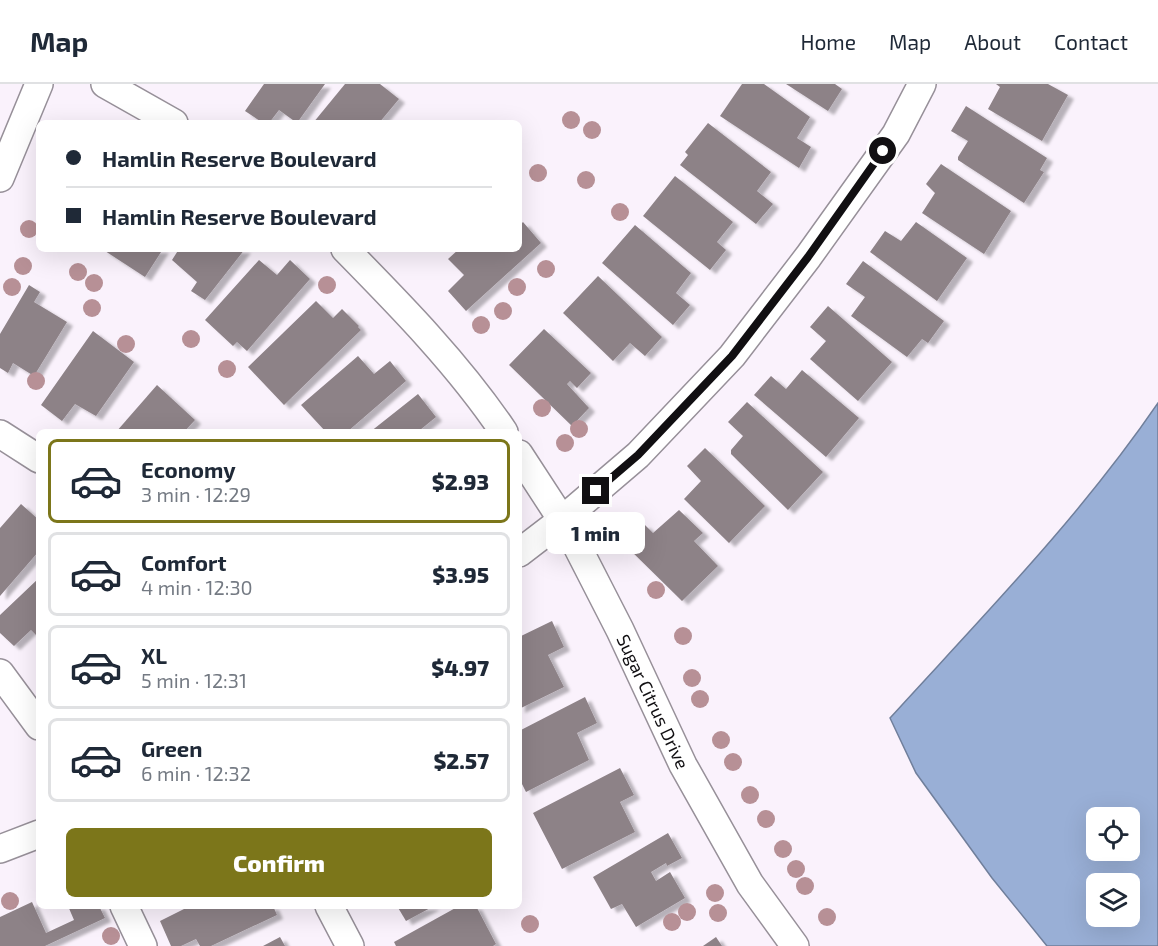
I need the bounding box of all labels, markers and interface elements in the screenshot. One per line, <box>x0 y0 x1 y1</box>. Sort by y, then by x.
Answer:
text: Map <box>30 24 88 58</box>
text: Home <box>800 29 856 54</box>
text: Map <box>889 29 931 54</box>
text: About <box>964 29 1021 54</box>
text: Contact <box>1054 29 1128 54</box>
route start <box>869 137 896 164</box>
text: Hamlin Reserve Boulevard <box>102 145 377 171</box>
text: Hamlin Reserve Boulevard <box>102 203 377 229</box>
icon: car <box>69 454 123 508</box>
text: Economy <box>141 456 236 482</box>
text: $2.93 <box>432 468 489 494</box>
route end <box>582 477 609 504</box>
text: 3 min · 12:29 <box>141 482 251 506</box>
callout: 1 min <box>546 512 646 554</box>
text: 1 min <box>571 521 620 545</box>
icon: car <box>69 547 123 601</box>
text: Comfort <box>141 549 226 575</box>
text: $3.95 <box>432 561 489 587</box>
text: 4 min · 12:30 <box>141 575 253 599</box>
street label: Sugar Citrus Drive <box>612 631 694 772</box>
icon: car <box>69 640 123 694</box>
text: XL <box>141 642 167 668</box>
text: $4.97 <box>431 654 489 680</box>
text: 5 min · 12:31 <box>141 668 247 692</box>
icon: car <box>69 733 123 787</box>
text: Green <box>141 735 203 761</box>
text: $2.57 <box>433 747 489 773</box>
text: 6 min · 12:32 <box>141 761 251 785</box>
map controls <box>1086 807 1140 927</box>
button: locate <box>1086 807 1140 861</box>
button: Confirm <box>66 828 492 897</box>
button: layers <box>1086 873 1140 927</box>

